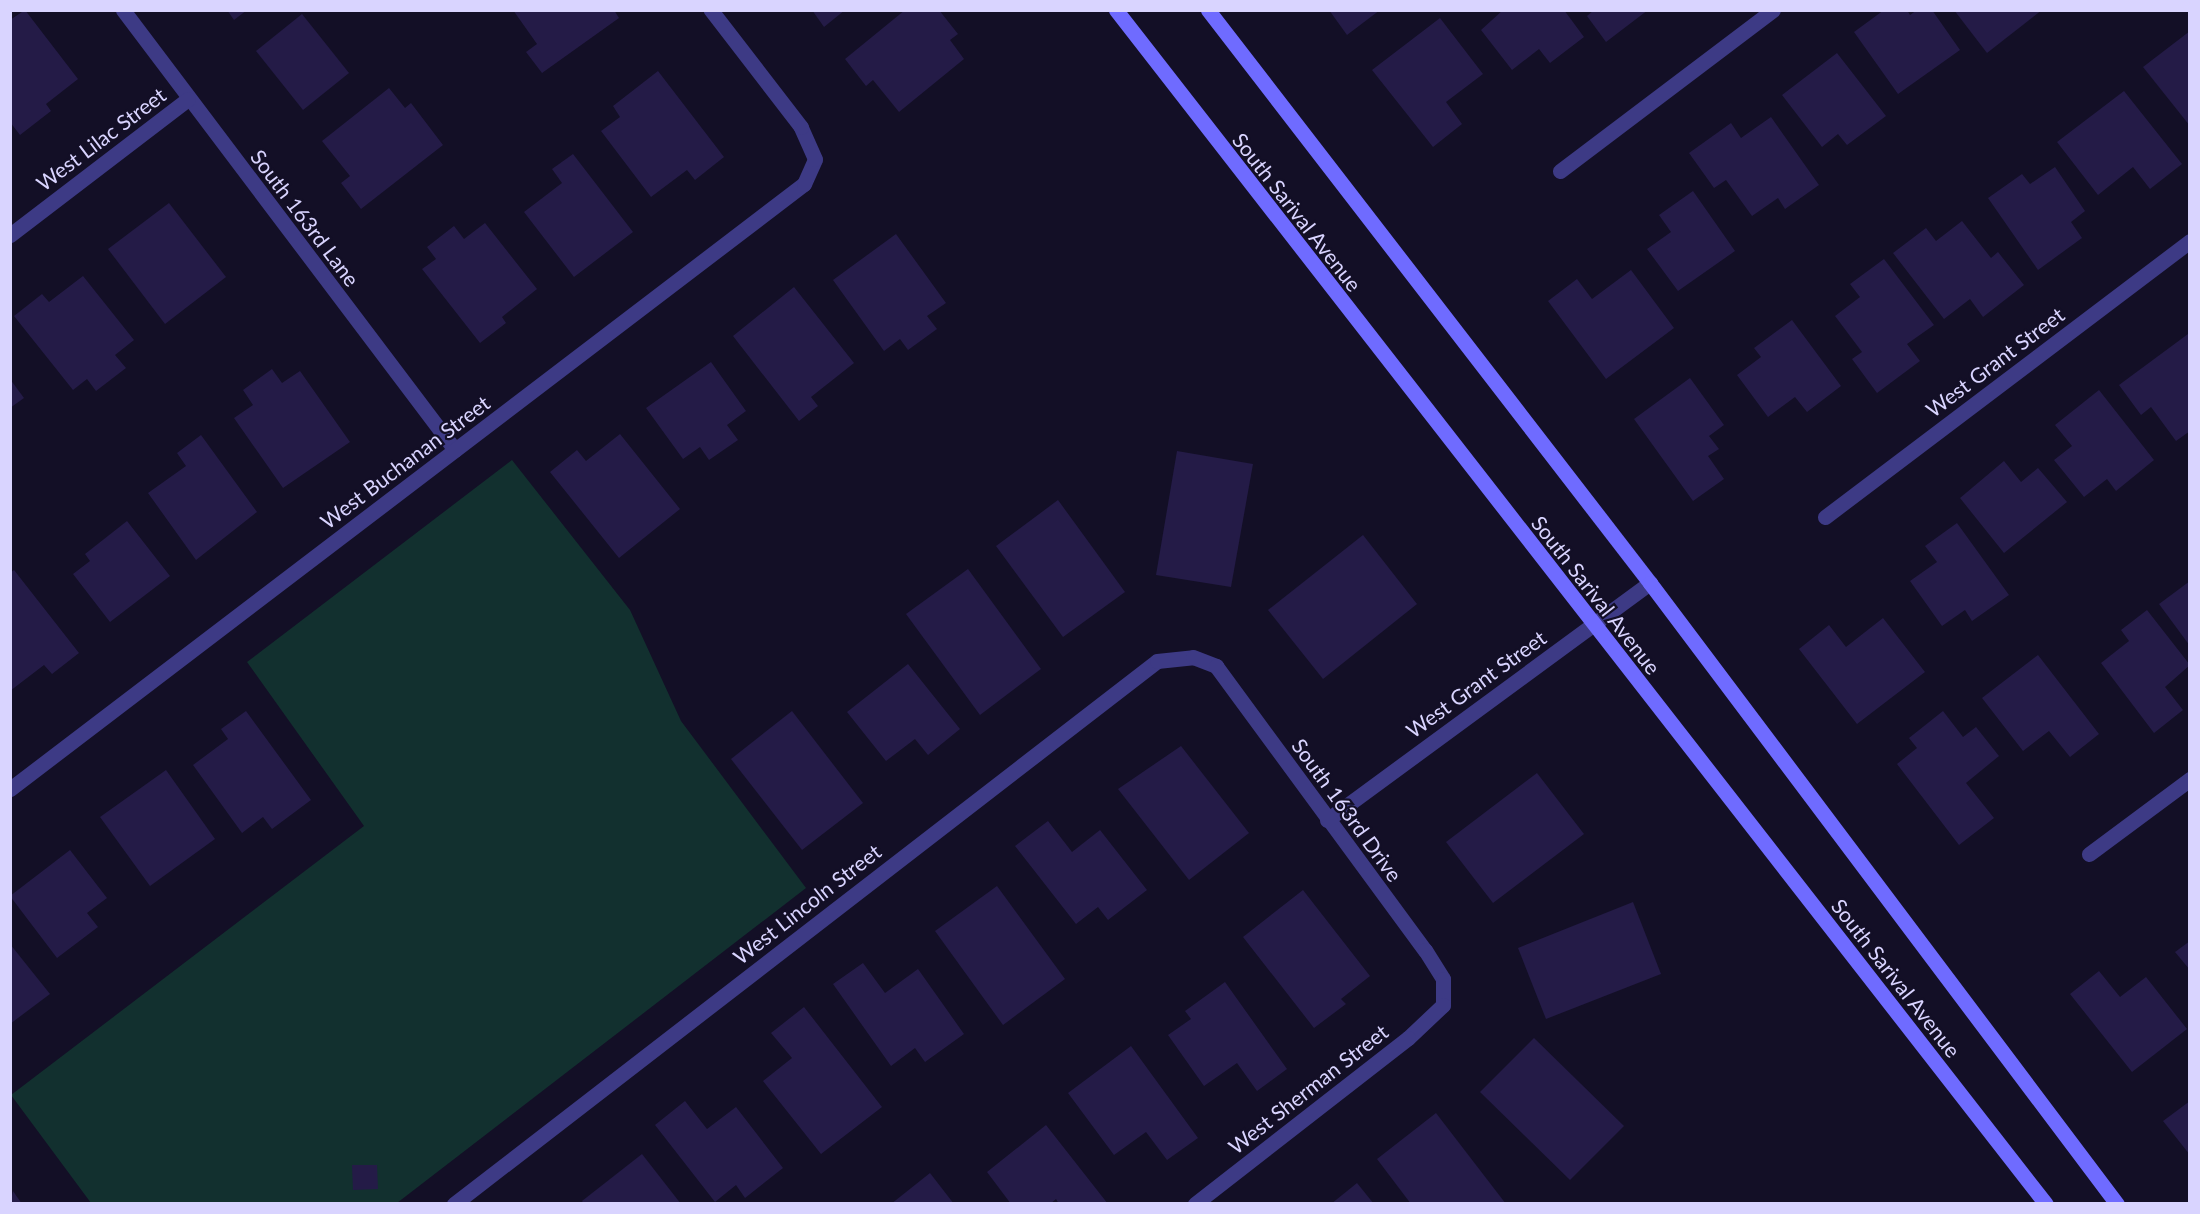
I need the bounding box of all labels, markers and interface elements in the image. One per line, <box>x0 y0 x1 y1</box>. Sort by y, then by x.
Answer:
street label: West Lilac Street <box>31 82 171 196</box>
street label: South Sarival Avenue <box>1227 127 1367 297</box>
street label: South 163rd Lane <box>245 145 365 291</box>
street label: West Grant Street <box>1921 302 2069 422</box>
street label: West Buchanan Street <box>315 390 495 534</box>
street label: South Sarival Avenue <box>1526 510 1666 680</box>
street label: West Grant Street <box>1401 625 1551 743</box>
street label: South 163rd Drive <box>1287 734 1407 886</box>
street label: West Lincoln Street <box>728 839 886 969</box>
street label: South Sarival Avenue <box>1826 893 1966 1063</box>
street label: West Sherman Street <box>1223 1019 1393 1159</box>

